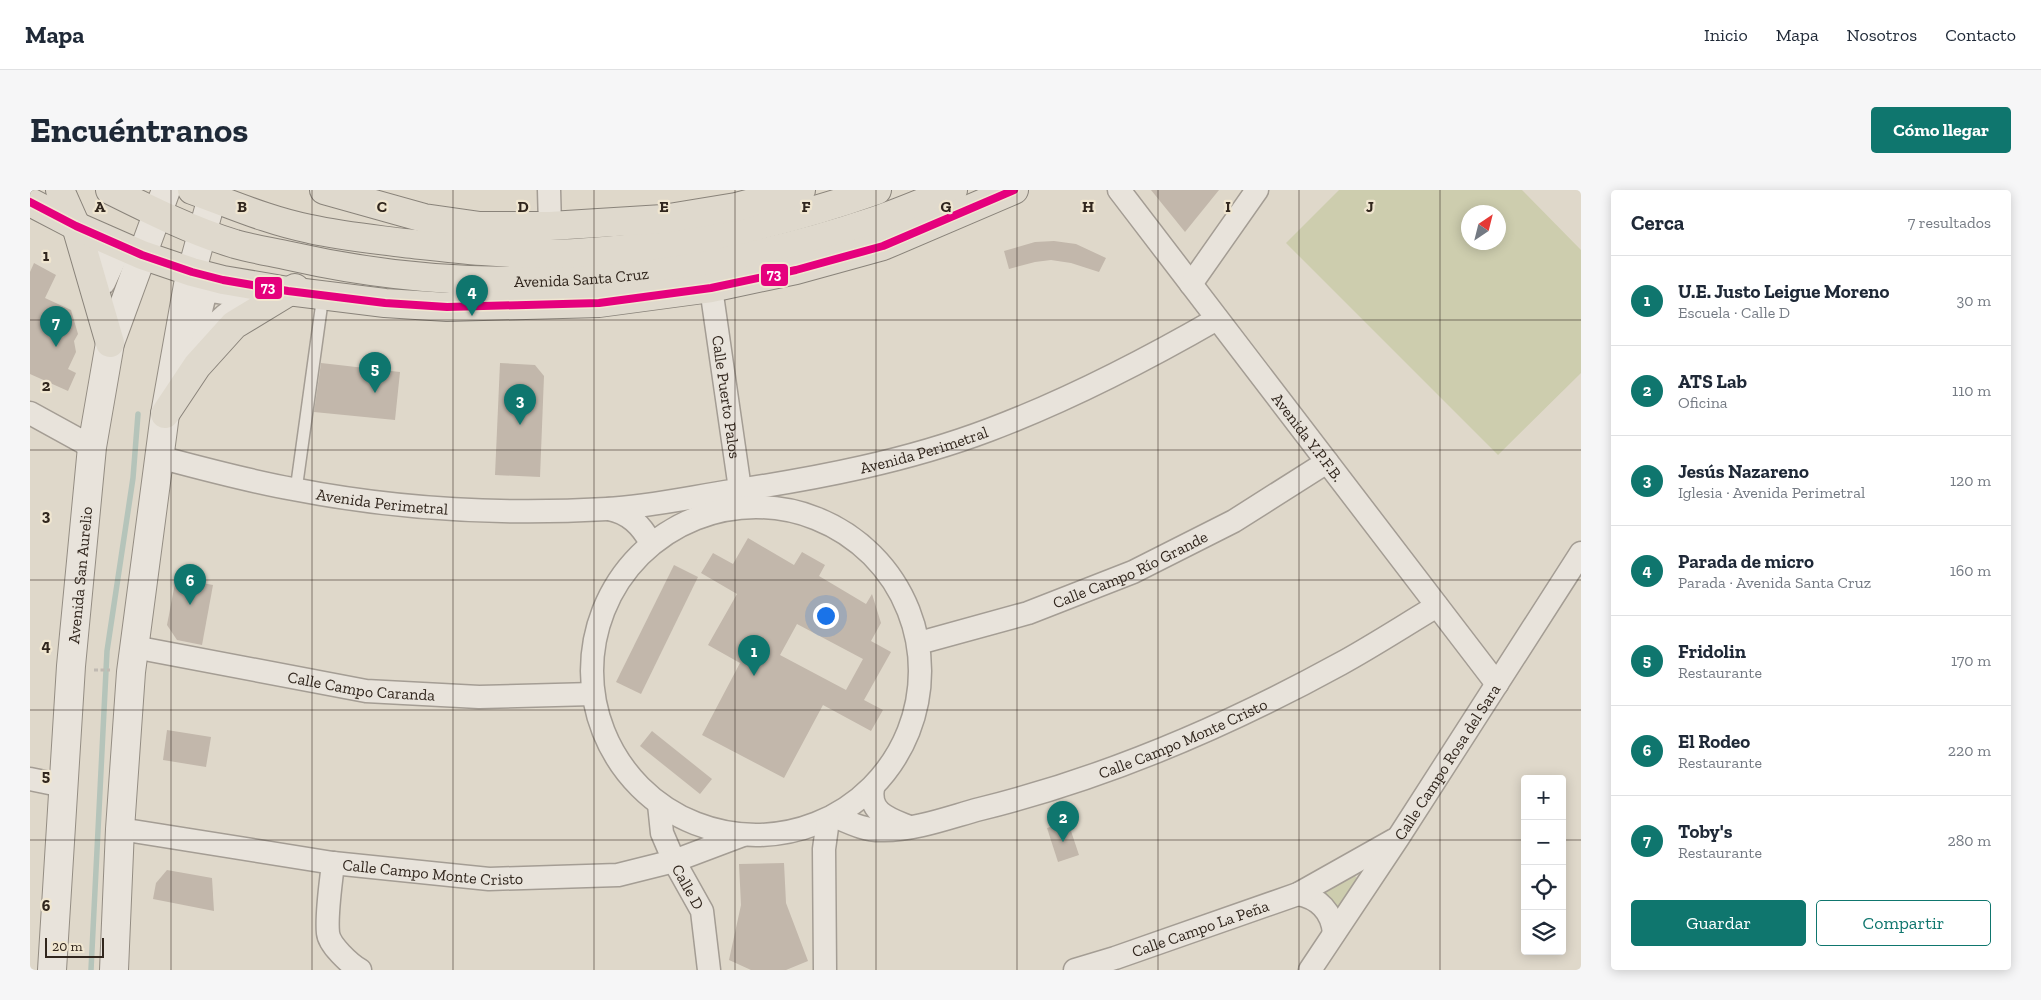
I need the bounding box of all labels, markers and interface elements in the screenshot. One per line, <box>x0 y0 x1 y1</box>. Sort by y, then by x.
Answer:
text: Mapa <box>25 20 84 49</box>
text: Inicio <box>1704 24 1748 46</box>
text: Mapa <box>1776 24 1819 46</box>
text: Nosotros <box>1847 24 1917 46</box>
text: Contacto <box>1945 24 2016 46</box>
button: Cómo llegar <box>1871 107 2011 153</box>
text: Encuéntranos <box>30 109 248 151</box>
text: A <box>95 197 106 216</box>
text: B <box>237 197 247 216</box>
text: C <box>377 197 387 216</box>
text: D <box>517 197 529 216</box>
text: E <box>659 197 669 216</box>
text: F <box>801 197 811 216</box>
text: G <box>941 197 952 216</box>
text: H <box>1082 197 1094 216</box>
text: I <box>1225 197 1231 216</box>
text: J <box>1366 197 1374 216</box>
north arrow <box>1461 205 1506 250</box>
text: Cerca <box>1631 210 1684 235</box>
text: 7 resultados <box>1908 213 1991 232</box>
text: 1 <box>43 246 50 265</box>
line badge: 73 <box>760 263 789 287</box>
street label: Avenida Santa Cruz <box>514 264 650 291</box>
text: 73 <box>767 266 782 283</box>
pin: 4 <box>456 275 488 316</box>
line badge: 73 <box>254 276 283 300</box>
text: 73 <box>261 279 276 296</box>
text: U.E. Justo Leigue Moreno <box>1678 280 1890 303</box>
text: 1 <box>1644 291 1650 310</box>
text: 30 m <box>1957 291 1991 310</box>
text: Escuela · Calle D <box>1678 303 1790 322</box>
pin: 7 <box>40 306 72 347</box>
street label: Calle Puerto Palos <box>708 334 744 460</box>
pin: 5 <box>359 352 391 393</box>
text: ATS Lab <box>1678 370 1747 393</box>
text: 2 <box>42 376 51 395</box>
text: 2 <box>1643 381 1651 400</box>
text: 110 m <box>1952 381 1991 400</box>
pin: 3 <box>504 384 536 425</box>
street label: Avenida Y.P.F.B. <box>1268 389 1347 485</box>
text: Oficina <box>1678 393 1728 412</box>
street label: Avenida Perimetral <box>858 422 991 478</box>
text: Jesús Nazareno <box>1678 460 1809 483</box>
text: 3 <box>1643 471 1651 490</box>
text: 120 m <box>1950 471 1991 490</box>
text: Iglesia · Avenida Perimetral <box>1678 483 1865 502</box>
street label: Avenida Perimetral <box>315 484 449 519</box>
text: 3 <box>42 506 51 525</box>
street label: Avenida San Aurelio <box>64 506 96 645</box>
street label: Calle Campo Río Grande <box>1050 527 1211 612</box>
text: Parada de micro <box>1678 550 1814 573</box>
text: 4 <box>1642 561 1652 580</box>
text: 160 m <box>1950 561 1991 580</box>
pin: 6 <box>174 564 206 605</box>
text: Parada · Avenida Santa Cruz <box>1678 573 1871 592</box>
your location <box>813 603 839 629</box>
pin: 1 <box>738 635 770 676</box>
text: 4 <box>41 636 51 655</box>
text: Fridolin <box>1678 640 1746 663</box>
text: 5 <box>1643 651 1651 670</box>
text: 170 m <box>1951 651 1991 670</box>
text: Restaurante <box>1678 663 1762 682</box>
street label: Calle Campo Caranda <box>286 667 436 705</box>
street label: Calle Campo Rosa del Sara <box>1390 680 1504 844</box>
street label: Calle Campo Monte Cristo <box>1096 694 1270 783</box>
text: El Rodeo <box>1678 730 1750 753</box>
text: 6 <box>1643 741 1651 760</box>
text: 220 m <box>1948 741 1991 760</box>
text: Restaurante <box>1678 753 1762 772</box>
text: 5 <box>42 766 50 785</box>
map controls <box>1521 775 1566 955</box>
button: + <box>1521 775 1566 820</box>
pin: 2 <box>1047 801 1079 842</box>
button: − <box>1521 820 1566 865</box>
text: Toby's <box>1678 820 1732 843</box>
text: 7 <box>1643 831 1651 850</box>
text: 280 m <box>1947 831 1991 850</box>
text: Restaurante <box>1678 843 1762 862</box>
street label: Calle Campo Monte Cristo <box>342 855 523 889</box>
street label: Calle D <box>668 861 708 913</box>
button: locate <box>1521 865 1566 910</box>
text: 6 <box>42 896 51 915</box>
street label: Calle Campo La Peña <box>1129 896 1272 961</box>
button: Guardar <box>1631 900 1806 946</box>
button: Compartir <box>1816 900 1991 946</box>
button: layers <box>1521 910 1566 955</box>
scale bar <box>45 935 104 958</box>
text: 20 m <box>52 938 83 955</box>

